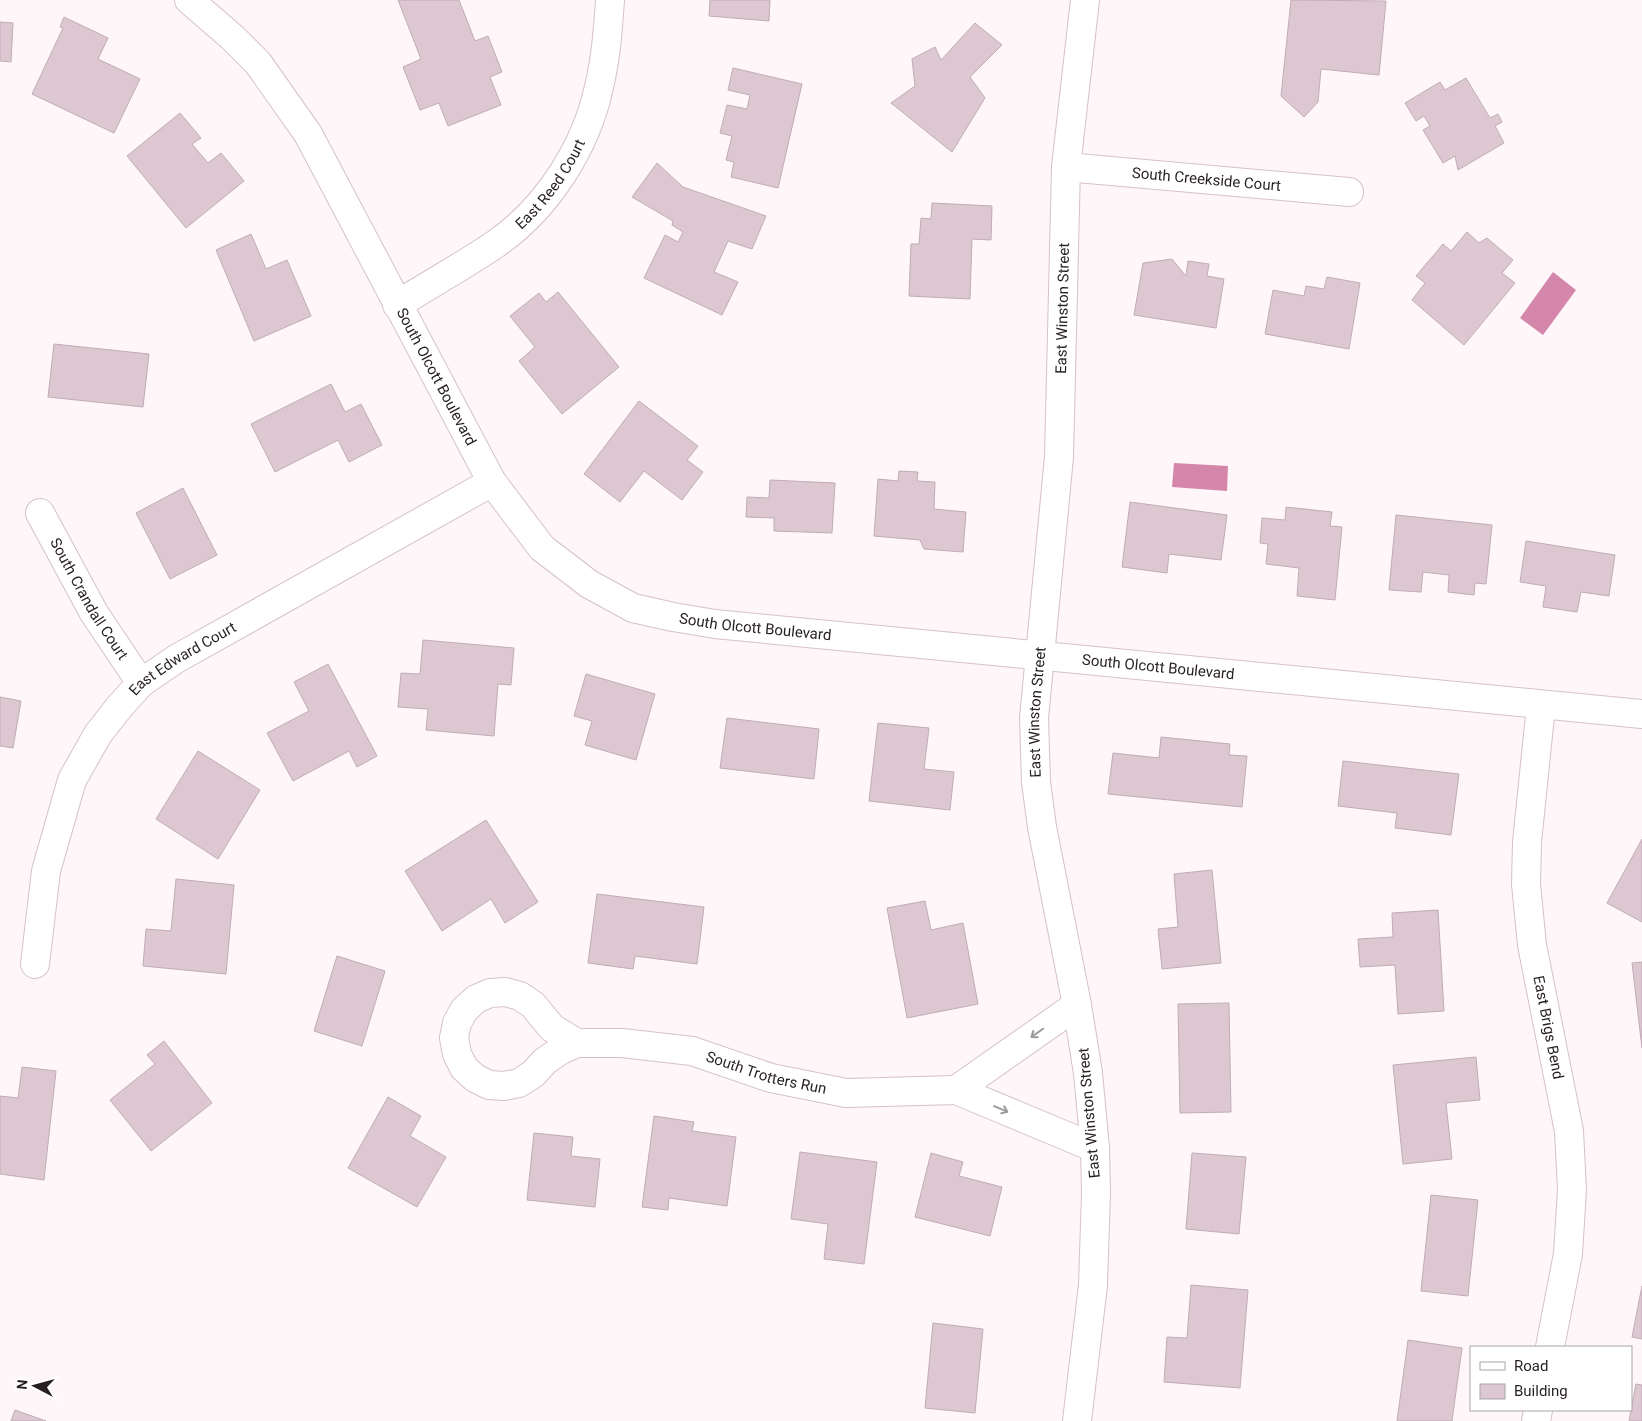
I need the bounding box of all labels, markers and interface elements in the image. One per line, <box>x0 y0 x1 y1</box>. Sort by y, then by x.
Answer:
street label: East Reed Court <box>512 136 589 233</box>
street label: South Creekside Court <box>1131 164 1282 195</box>
street label: East Winston Street <box>1052 242 1073 374</box>
street label: South Olcott Boulevard <box>393 305 480 449</box>
street label: South Crandall Court <box>46 535 132 663</box>
street label: South Olcott Boulevard <box>678 609 832 644</box>
street label: East Edward Court <box>125 618 239 699</box>
street label: East Winston Street <box>1025 646 1050 778</box>
street label: South Olcott Boulevard <box>1081 651 1235 683</box>
street label: East Brigs Bend <box>1529 974 1567 1081</box>
one-way arrow <box>1030 1028 1044 1038</box>
street label: South Trotters Run <box>704 1047 828 1098</box>
street label: East Winston Street <box>1074 1047 1104 1179</box>
one-way arrow <box>993 1104 1008 1114</box>
legend <box>1470 1346 1632 1411</box>
text: Road <box>1514 1357 1548 1375</box>
north arrow <box>10 1361 60 1411</box>
text: N <box>14 1379 31 1390</box>
text: Building <box>1514 1382 1568 1400</box>

